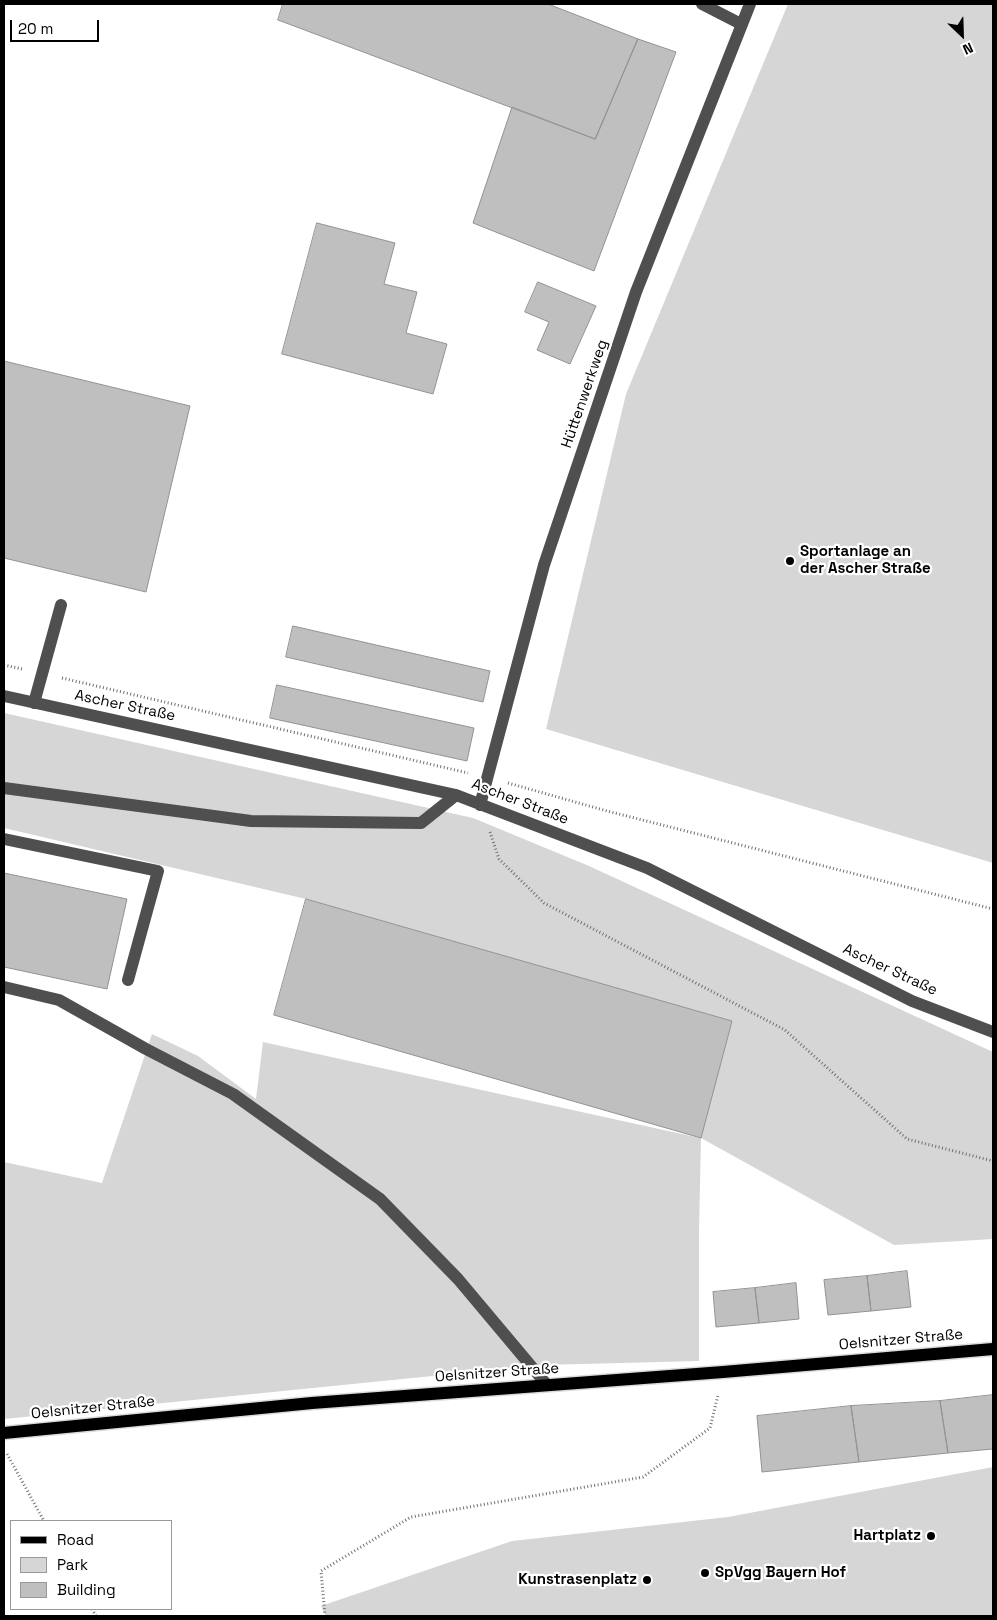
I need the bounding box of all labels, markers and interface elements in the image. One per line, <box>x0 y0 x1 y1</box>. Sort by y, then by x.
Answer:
scale bar <box>12 10 101 42</box>
north arrow <box>937 10 987 60</box>
text: 20 m <box>18 19 53 38</box>
text: N <box>960 39 976 59</box>
street label: Hüttenwerkweg <box>558 337 612 451</box>
place label: Sportanlage an der Ascher Straße <box>800 543 931 578</box>
marker: Sportanlage an der Ascher Straße <box>784 555 796 567</box>
street label: Ascher Straße <box>73 687 177 725</box>
street label: Ascher Straße <box>469 775 571 829</box>
street label: Ascher Straße <box>840 940 940 1000</box>
street label: Oelsnitzer Straße <box>838 1326 964 1354</box>
street label: Oelsnitzer Straße <box>434 1360 560 1386</box>
street label: Oelsnitzer Straße <box>30 1393 156 1423</box>
legend <box>10 1520 172 1610</box>
place label: Hartplatz <box>853 1527 921 1545</box>
text: Road <box>57 1530 94 1549</box>
marker: Hartplatz <box>925 1530 937 1542</box>
text: Park <box>57 1555 88 1574</box>
place label: SpVgg Bayern Hof <box>715 1564 846 1582</box>
marker: SpVgg Bayern Hof <box>699 1567 711 1579</box>
place label: Kunstrasenplatz <box>518 1571 637 1589</box>
marker: Kunstrasenplatz <box>641 1574 653 1586</box>
text: Building <box>57 1580 116 1599</box>

